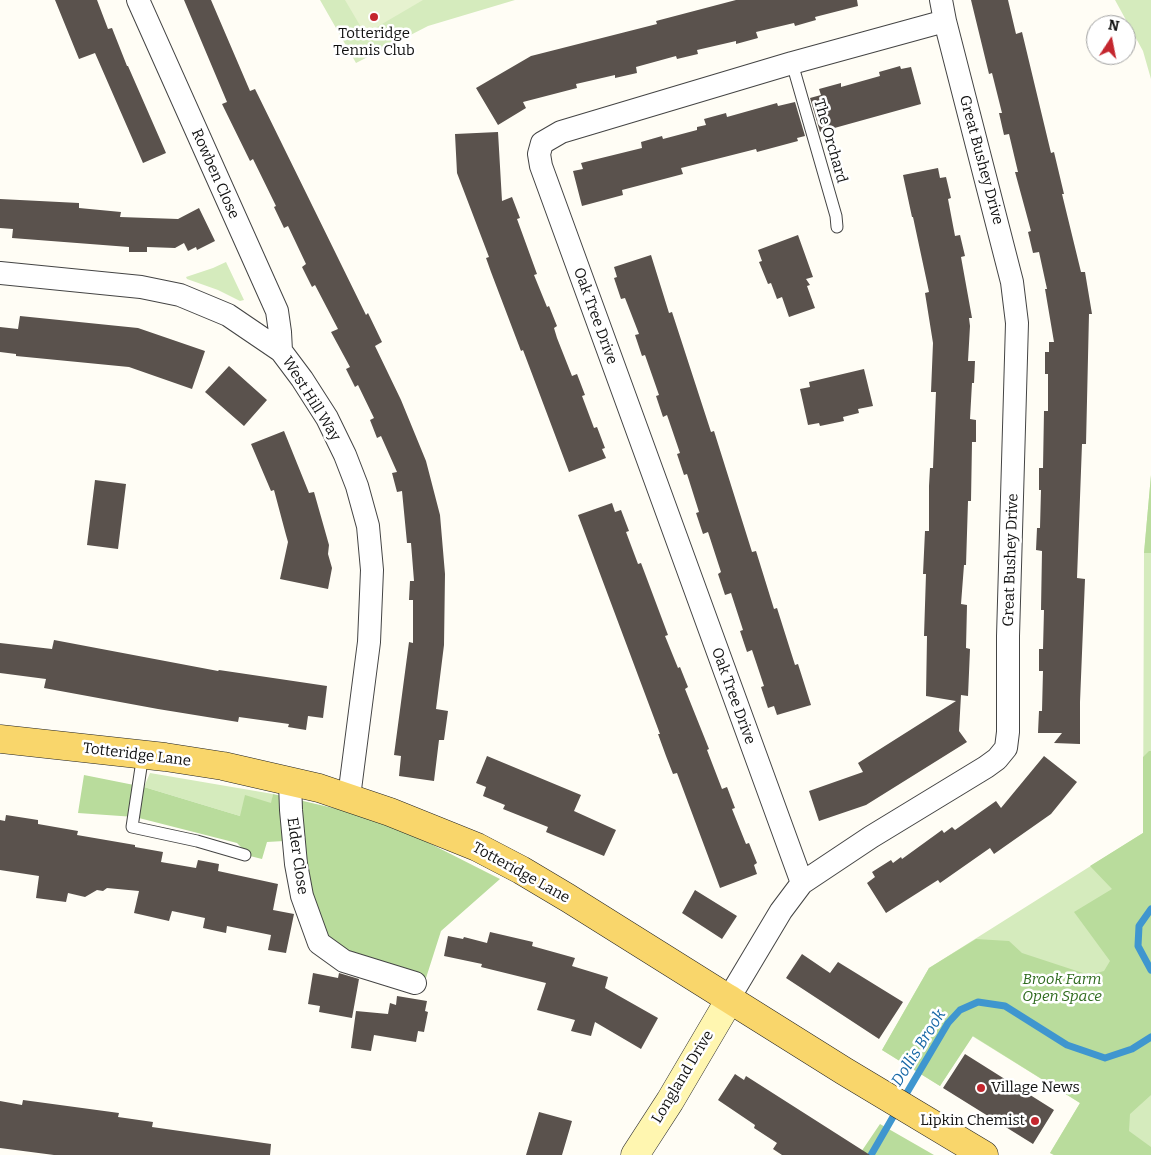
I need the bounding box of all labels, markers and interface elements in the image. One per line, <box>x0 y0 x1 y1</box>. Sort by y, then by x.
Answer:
marker: Totteridge Tennis Club <box>368 11 380 23</box>
north arrow <box>1086 15 1136 65</box>
text: N <box>1107 16 1121 35</box>
place label: Totteridge Tennis Club <box>333 25 415 60</box>
street label: Great Bushey Drive <box>955 93 1007 227</box>
street label: The Orchard <box>809 97 851 185</box>
street label: Rowben Close <box>187 126 243 222</box>
street label: Oak Tree Drive <box>569 265 621 367</box>
street label: West Hill Way <box>278 354 344 444</box>
street label: Great Bushey Drive <box>1000 493 1022 627</box>
street label: Oak Tree Drive <box>707 645 759 747</box>
street label: Totteridge Lane <box>82 739 192 771</box>
street label: Elder Close <box>283 816 311 896</box>
street label: Totteridge Lane <box>469 839 573 907</box>
park label: Brook Farm Open Space <box>1022 971 1102 1006</box>
water label: Dollis Brook <box>888 1006 950 1090</box>
street label: Longland Drive <box>648 1027 718 1127</box>
place label: Village News <box>991 1079 1080 1097</box>
marker: Village News <box>975 1082 987 1094</box>
place label: Lipkin Chemist <box>920 1112 1025 1130</box>
marker: Lipkin Chemist <box>1029 1115 1041 1127</box>

